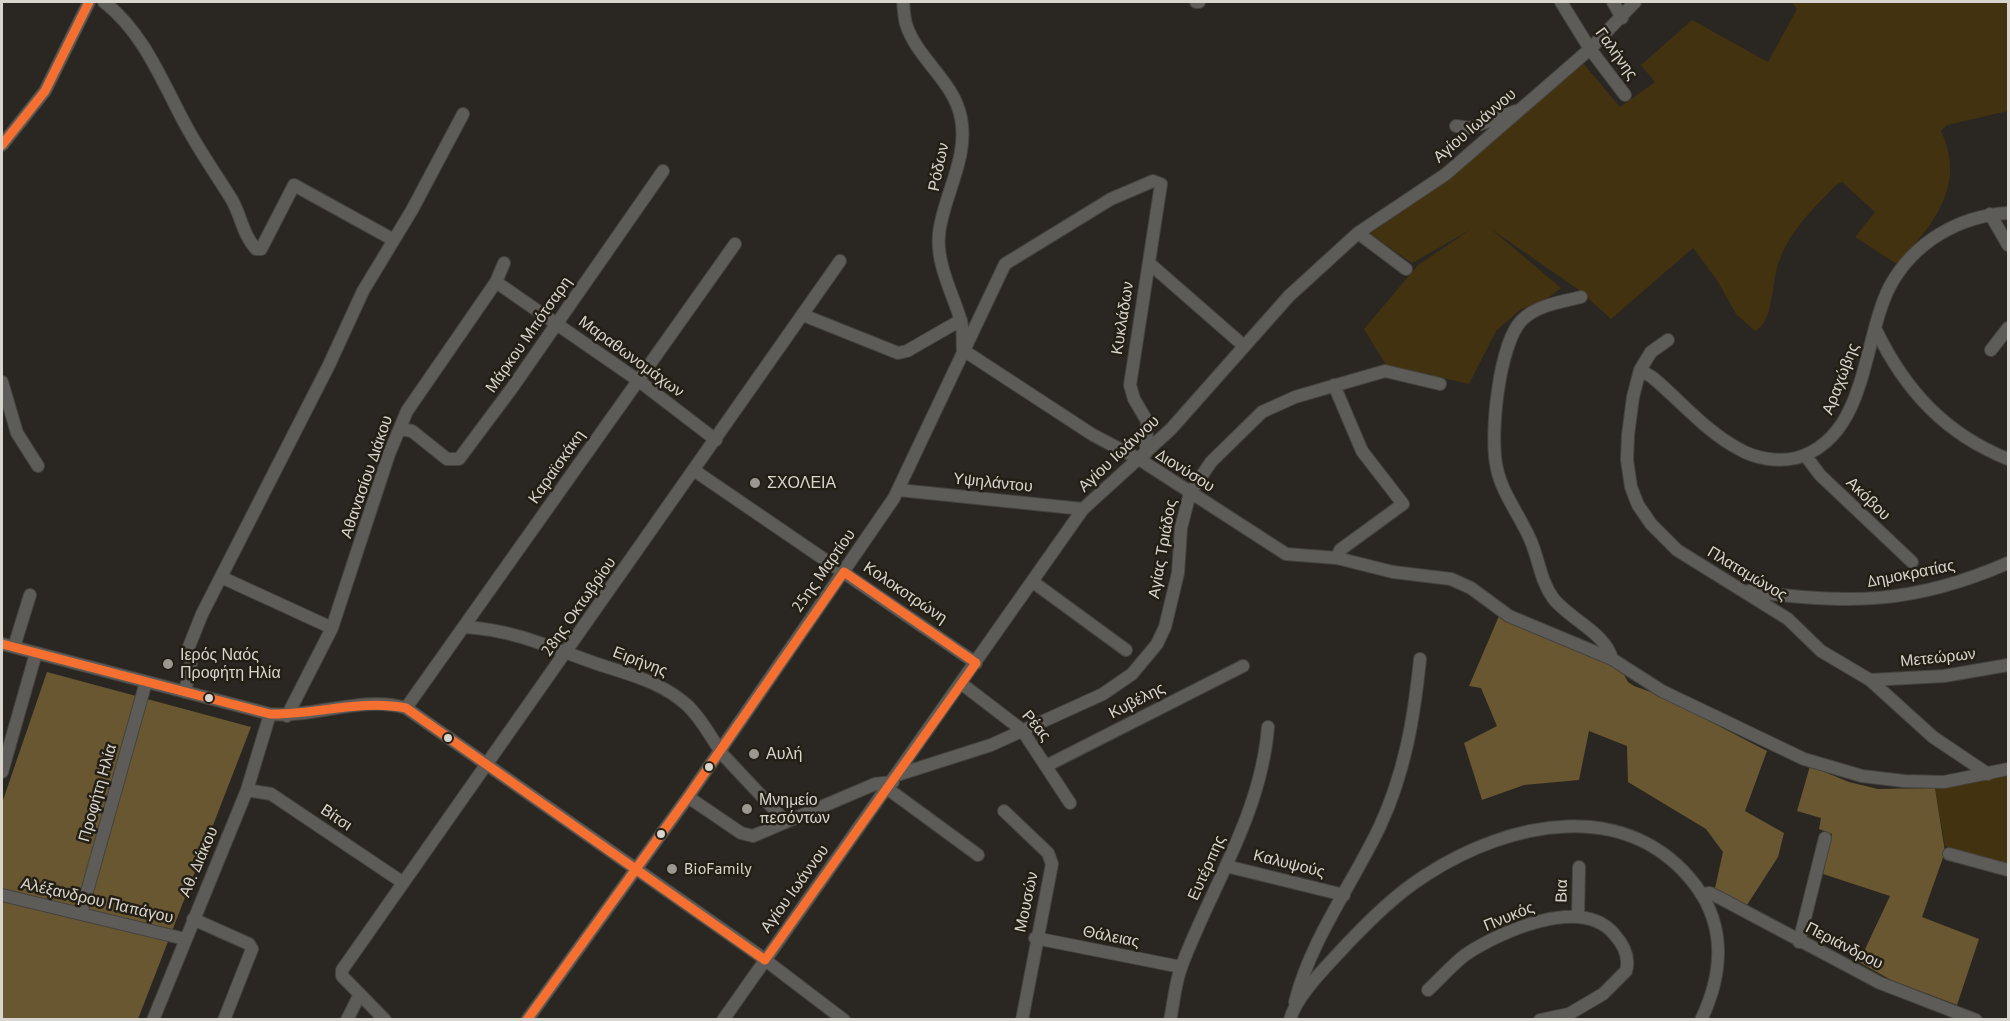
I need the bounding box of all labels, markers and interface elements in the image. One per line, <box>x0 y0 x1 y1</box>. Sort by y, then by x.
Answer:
street label: Γαλήνης <box>1591 24 1641 84</box>
street label: Αγίου Ιωάννου <box>1430 85 1520 167</box>
street label: Ρόδων <box>925 141 953 193</box>
street label: Μάρκου Μπότσαρη <box>482 273 576 397</box>
street label: Κυκλάδων <box>1108 280 1138 356</box>
street label: Μαραθωνομάχων <box>574 312 688 402</box>
street label: Αραχώβης <box>1819 340 1863 418</box>
street label: Αγίου Ιωάννου <box>1075 412 1163 496</box>
street label: Αθανασίου Διάκου <box>337 413 397 541</box>
street label: Καραϊσκάκη <box>525 426 589 508</box>
street label: Διονύσου <box>1152 445 1218 497</box>
street label: Υψηλάντου <box>952 469 1034 497</box>
place label: ΣΧΟΛΕΙΑ <box>767 473 836 493</box>
street label: Ακόβου <box>1842 473 1894 525</box>
marker: ΣΧΟΛΕΙΑ <box>748 476 762 490</box>
street label: Αγίας Τριάδος <box>1145 498 1181 600</box>
street label: 25ης Μαρτίου <box>788 526 860 616</box>
street label: Πλαταμώνος <box>1704 543 1790 605</box>
street label: 28ης Οκτωβρίου <box>538 554 620 660</box>
street label: Δημοκρατίας <box>1866 556 1956 592</box>
street label: Κολοκοτρώνη <box>859 558 951 628</box>
street label: Ειρήνης <box>610 643 670 681</box>
street label: Μετεώρων <box>1899 644 1977 672</box>
place label: Ιερός Ναός Προφήτη Ηλία <box>180 645 281 683</box>
marker: Ιερός Ναός Προφήτη Ηλία <box>161 657 175 671</box>
street label: Κυβέλης <box>1106 679 1168 723</box>
unlabelled marker <box>203 692 215 704</box>
street label: Ρέας <box>1017 707 1055 745</box>
unlabelled marker <box>442 732 454 744</box>
street label: Προφήτη Ηλία <box>75 742 121 844</box>
place label: Αυλή <box>766 744 802 764</box>
marker: Αυλή <box>747 747 761 761</box>
unlabelled marker <box>703 761 715 773</box>
place label: Μνημείο πεσόντων <box>759 790 830 828</box>
street label: Βίτσι <box>317 801 355 835</box>
marker: Μνημείο πεσόντων <box>740 802 754 816</box>
street label: Αθ. Διάκου <box>176 824 222 900</box>
unlabelled marker <box>655 828 667 840</box>
street label: Ευτέρπης <box>1184 832 1230 904</box>
street label: Αγίου Ιωάννου <box>757 841 833 937</box>
street label: Καλυψούς <box>1251 846 1327 882</box>
place label: BioFamily <box>684 859 752 879</box>
marker: BioFamily <box>665 862 679 876</box>
street label: Μουσών <box>1011 870 1043 934</box>
street label: Αλέξανδρου Παπάγου <box>19 874 175 928</box>
street label: Βια <box>1552 879 1572 903</box>
street label: Πνυκός <box>1481 898 1537 936</box>
street label: Περιάνδρου <box>1802 918 1886 974</box>
street label: Θάλειας <box>1081 922 1141 952</box>

